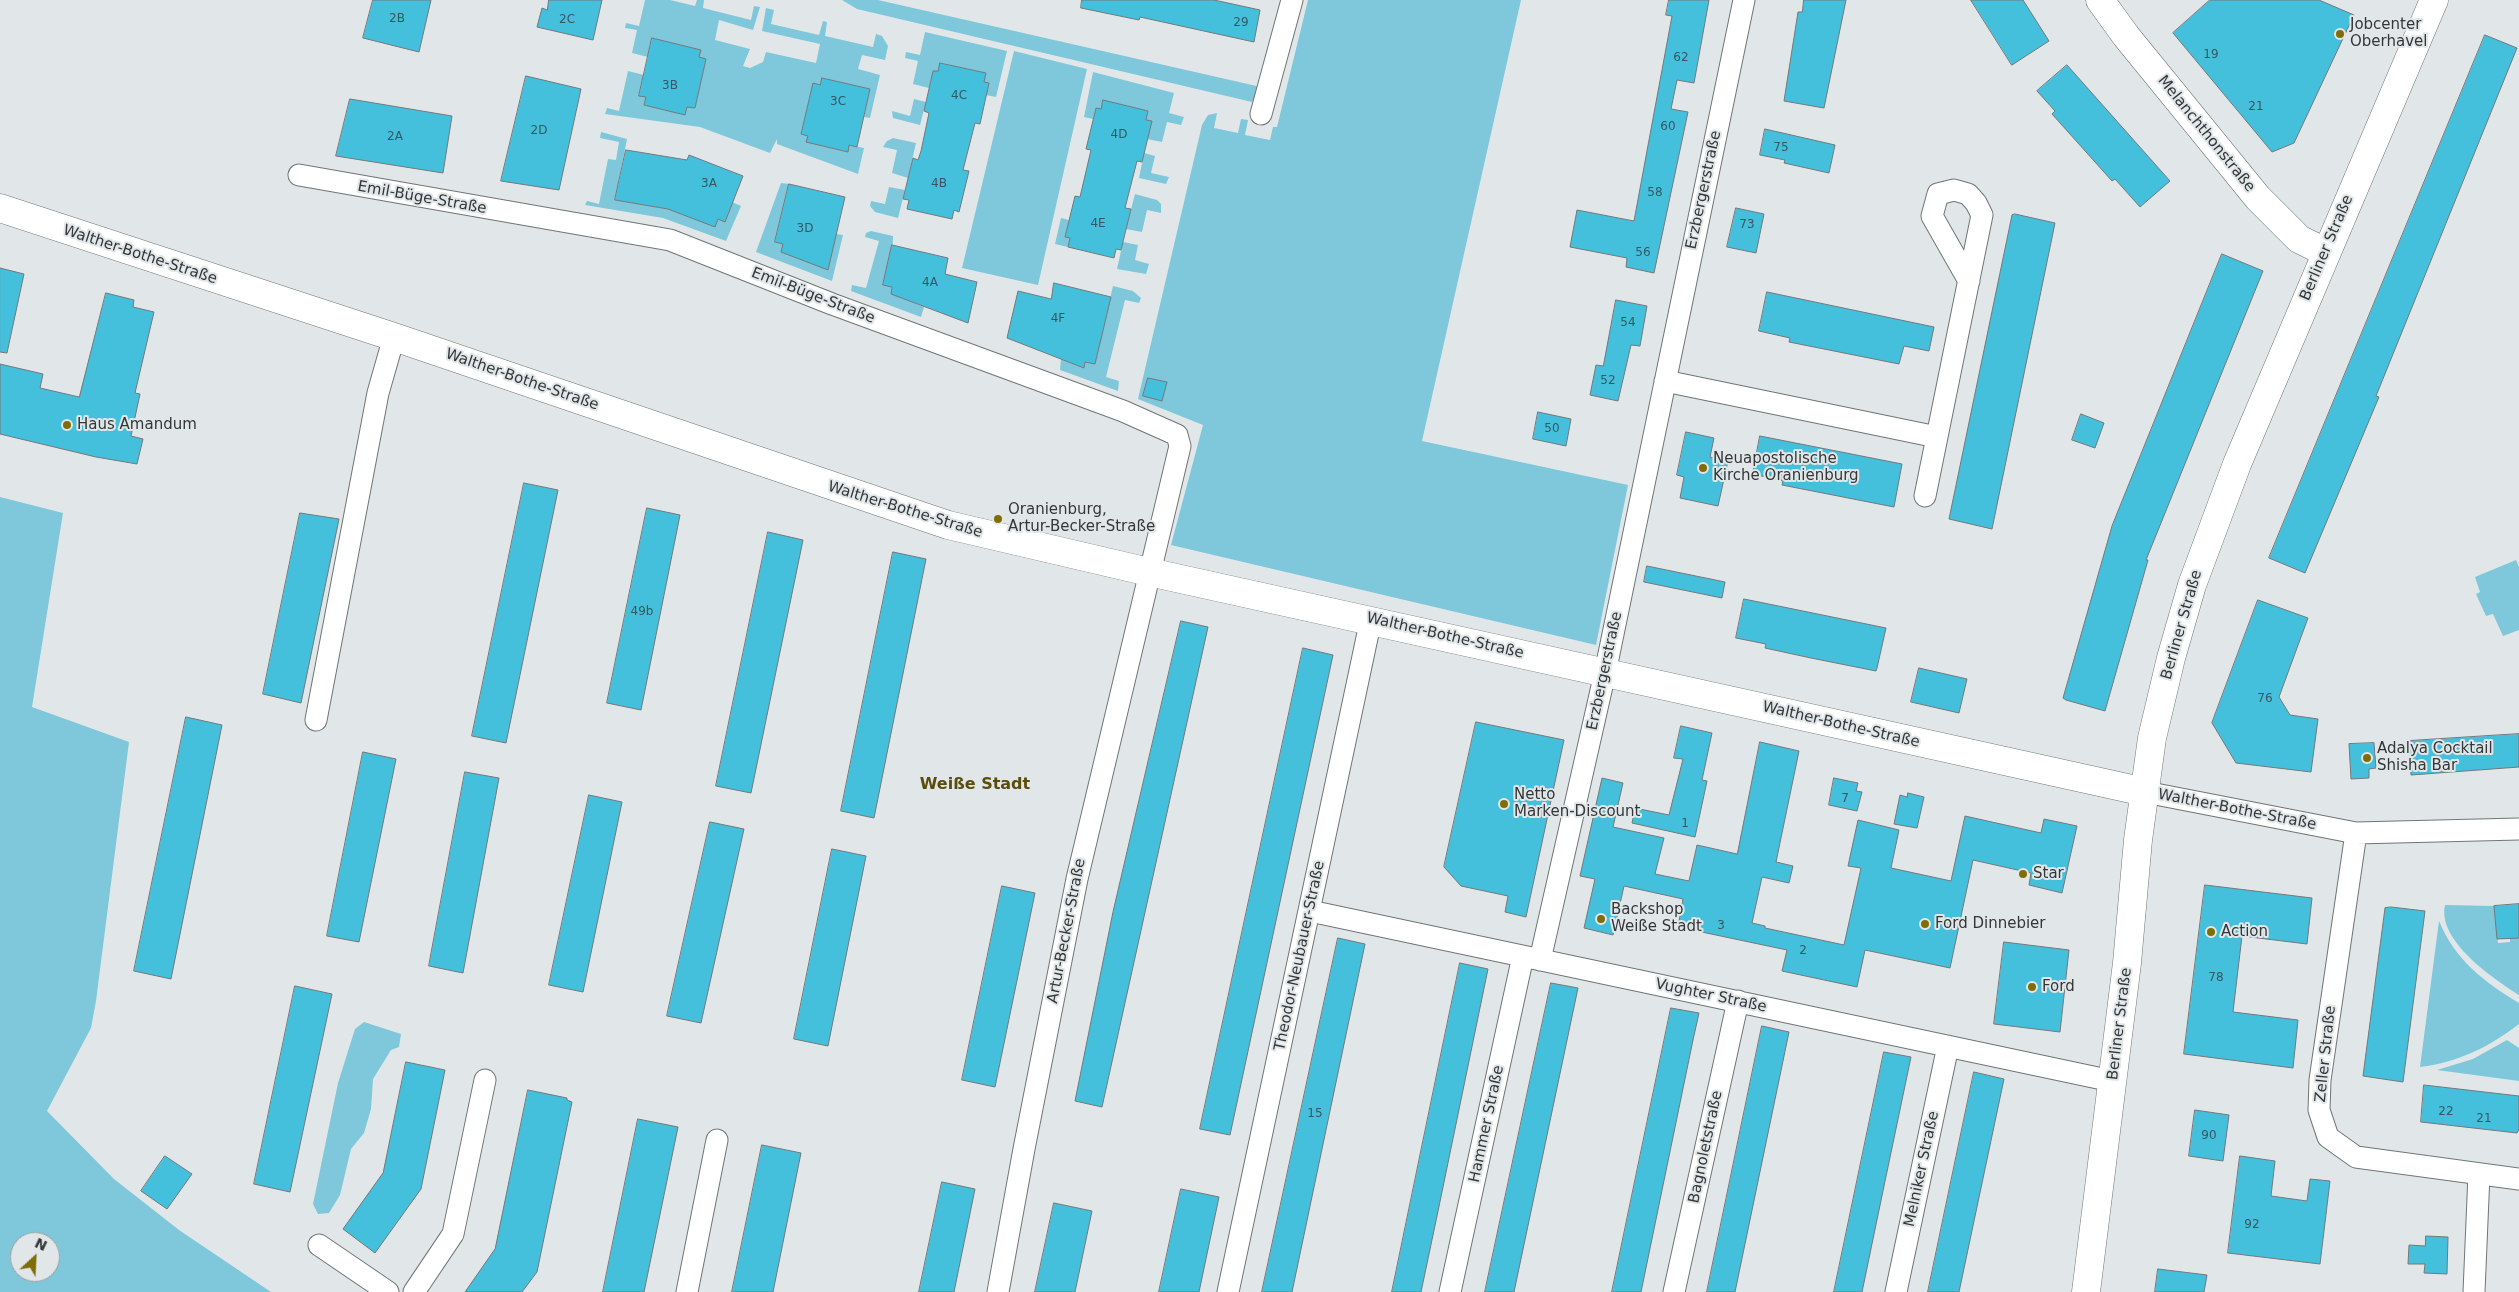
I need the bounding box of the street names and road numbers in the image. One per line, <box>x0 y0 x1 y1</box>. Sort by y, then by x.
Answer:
street label: Melanchthonstraße <box>2154 72 2258 196</box>
street label: Erzbergerstraße <box>1683 129 1725 251</box>
street label: Emil-Büge-Straße <box>356 178 488 218</box>
street label: Berliner Straße <box>2297 192 2357 304</box>
street label: Walther-Bothe-Straße <box>61 222 219 288</box>
street label: Emil-Büge-Straße <box>749 264 877 328</box>
street label: Walther-Bothe-Straße <box>443 345 601 415</box>
street label: Walther-Bothe-Straße <box>825 478 985 542</box>
street label: Berliner Straße <box>2158 568 2206 682</box>
street label: Walther-Bothe-Straße <box>1365 609 1525 663</box>
street label: Erzbergerstraße <box>1584 610 1626 732</box>
street label: Walther-Bothe-Straße <box>1761 698 1921 752</box>
street label: Walther-Bothe-Straße <box>2156 786 2318 834</box>
street label: Artur-Becker-Straße <box>1044 857 1090 1005</box>
street label: Theodor-Neubauer-Straße <box>1271 859 1329 1053</box>
street label: Berliner Straße <box>2104 967 2136 1081</box>
street label: Vughter Straße <box>1654 975 1768 1017</box>
street label: Zeller Straße <box>2312 1005 2340 1103</box>
street label: Hammer Straße <box>1466 1064 1508 1184</box>
street label: Bagnoletstraße <box>1685 1089 1727 1205</box>
street label: Melniker Straße <box>1901 1110 1943 1228</box>

